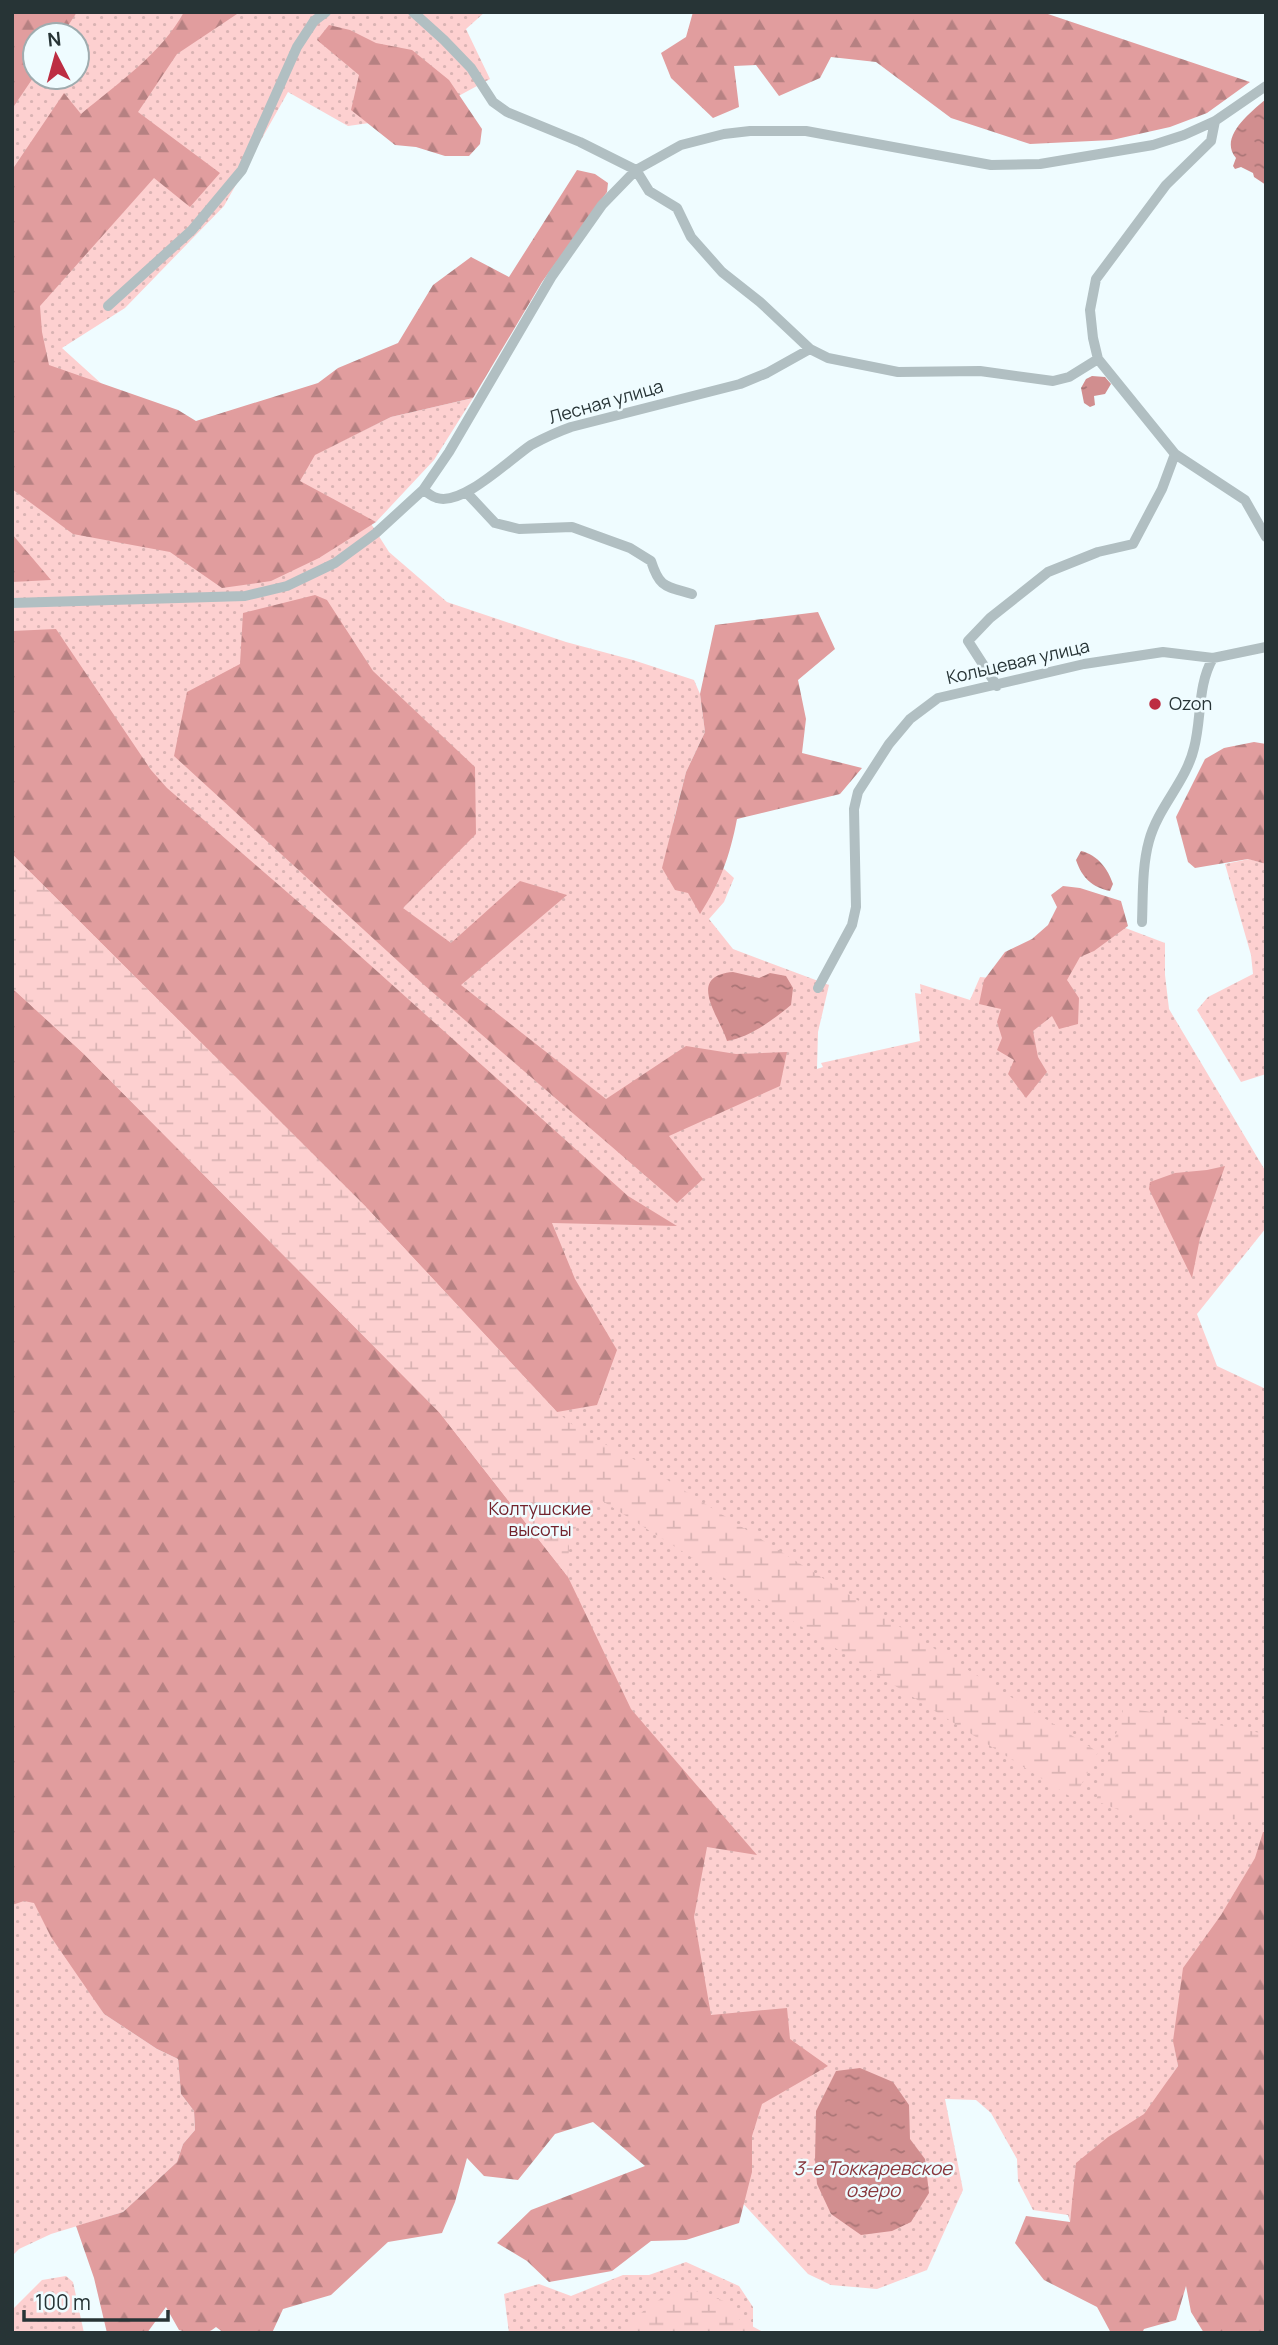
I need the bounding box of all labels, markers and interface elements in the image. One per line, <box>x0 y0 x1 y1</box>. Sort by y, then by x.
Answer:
north arrow <box>21 21 91 91</box>
text: N <box>46 25 62 53</box>
street label: Лесная улица <box>546 373 666 429</box>
street label: Кольцевая улица <box>944 633 1092 689</box>
place label: Ozon <box>1169 691 1212 715</box>
marker: Ozon <box>1147 696 1163 712</box>
park label: Колтушские высоты <box>489 1496 591 1541</box>
water label: 3-е Токкаревское озеро <box>794 2155 954 2203</box>
scale bar <box>24 2278 168 2322</box>
text: 100 m <box>35 2288 91 2316</box>

